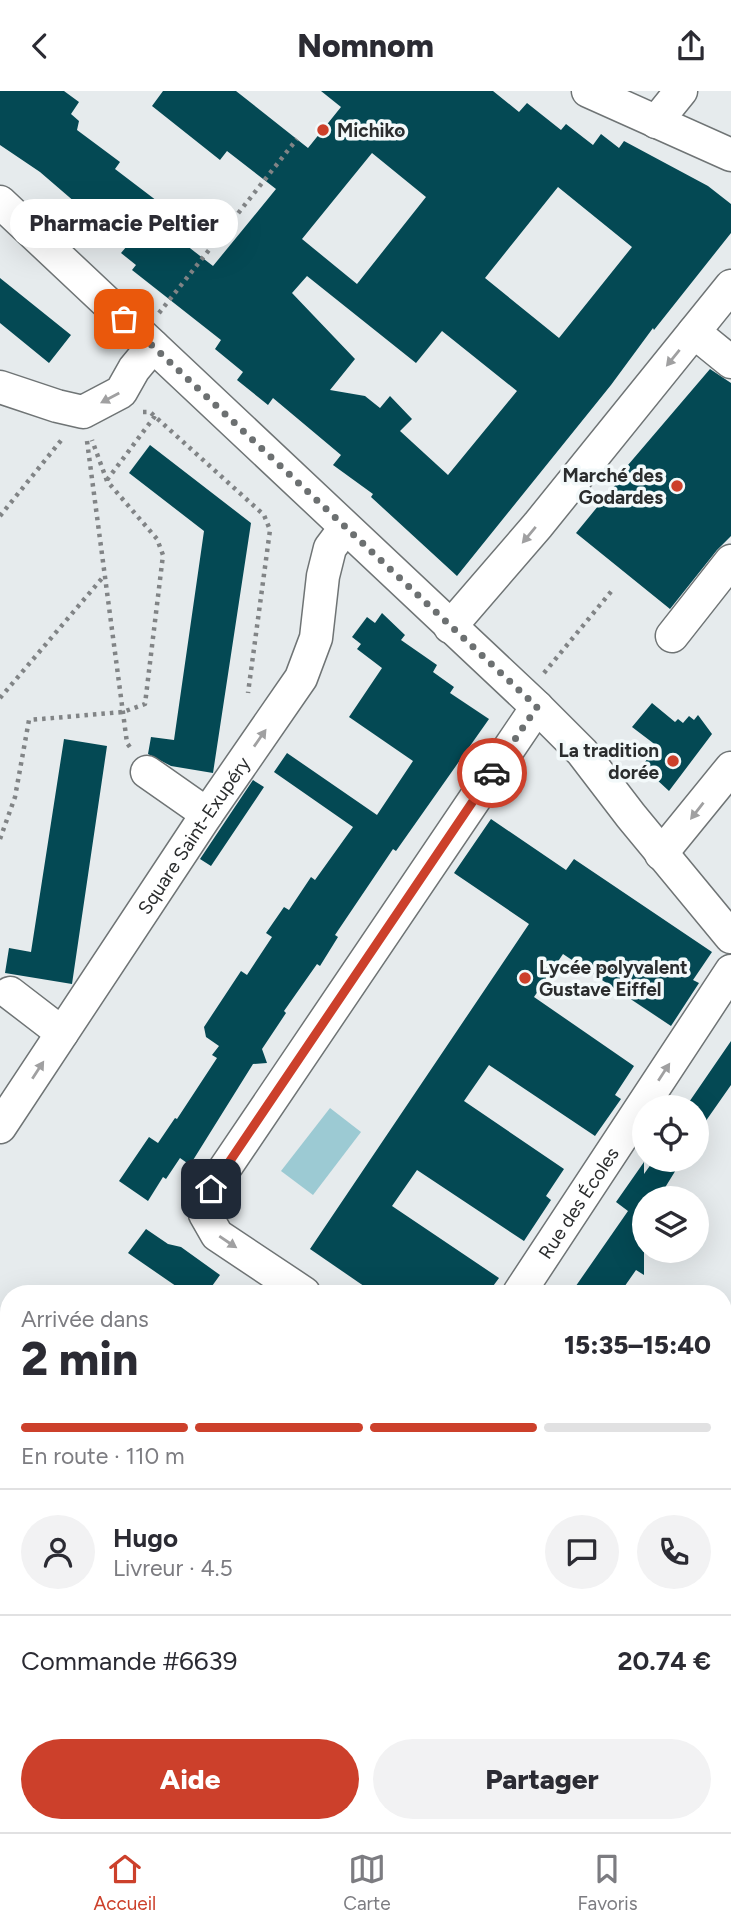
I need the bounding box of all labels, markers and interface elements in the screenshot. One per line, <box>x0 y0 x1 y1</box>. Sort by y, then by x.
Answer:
icon: back <box>21 27 59 65</box>
text: Nomnom <box>297 27 434 65</box>
icon: share <box>672 27 710 65</box>
place label: Michiko <box>337 119 405 142</box>
marker: Michiko <box>315 122 331 138</box>
callout: Pharmacie Peltier <box>10 200 238 249</box>
text: Pharmacie Peltier <box>29 209 219 237</box>
pin <box>94 289 154 349</box>
icon: bag <box>105 300 143 338</box>
one-way arrow <box>665 349 680 367</box>
one-way arrow <box>100 392 120 404</box>
place label: Marché des Godardes <box>562 464 663 509</box>
marker: Marché des Godardes <box>669 478 685 494</box>
one-way arrow <box>521 526 537 544</box>
one-way arrow <box>253 729 267 747</box>
courier <box>457 738 527 808</box>
place label: La tradition dorée <box>558 739 659 784</box>
street label: Square Saint-Exupéry <box>132 752 255 919</box>
marker: La tradition dorée <box>665 753 681 769</box>
icon: car <box>473 754 511 792</box>
one-way arrow <box>689 802 704 820</box>
place label: Lycée polyvalent Gustave Eiffel <box>539 956 688 1001</box>
marker: Lycée polyvalent Gustave Eiffel <box>517 970 533 986</box>
one-way arrow <box>31 1060 44 1079</box>
one-way arrow <box>657 1063 670 1082</box>
map controls <box>632 1095 709 1263</box>
button: locate <box>632 1095 709 1172</box>
street label: Rue des Écoles <box>533 1143 623 1263</box>
pin <box>181 1159 241 1219</box>
icon: home <box>192 1170 230 1208</box>
button: layers <box>632 1186 709 1263</box>
one-way arrow <box>219 1235 237 1249</box>
text: Arrivée dans <box>21 1305 149 1333</box>
text: 15:35–15:40 <box>564 1329 711 1361</box>
text: 2 min <box>21 1331 138 1387</box>
text: En route · 110 m <box>21 1442 184 1470</box>
button: person <box>21 1515 95 1589</box>
button: chat <box>545 1515 619 1589</box>
button: phone <box>637 1515 711 1589</box>
text: Hugo <box>113 1522 178 1554</box>
text: Livreur · 4.5 <box>113 1554 233 1582</box>
text: Commande #6639 <box>21 1645 237 1677</box>
text: 20.74 € <box>617 1645 711 1677</box>
button: Aide <box>21 1739 359 1819</box>
button: Partager <box>373 1739 711 1819</box>
tab: Accueil <box>93 1850 156 1915</box>
tab: Carte <box>343 1850 391 1915</box>
tab: Favoris <box>577 1850 638 1915</box>

